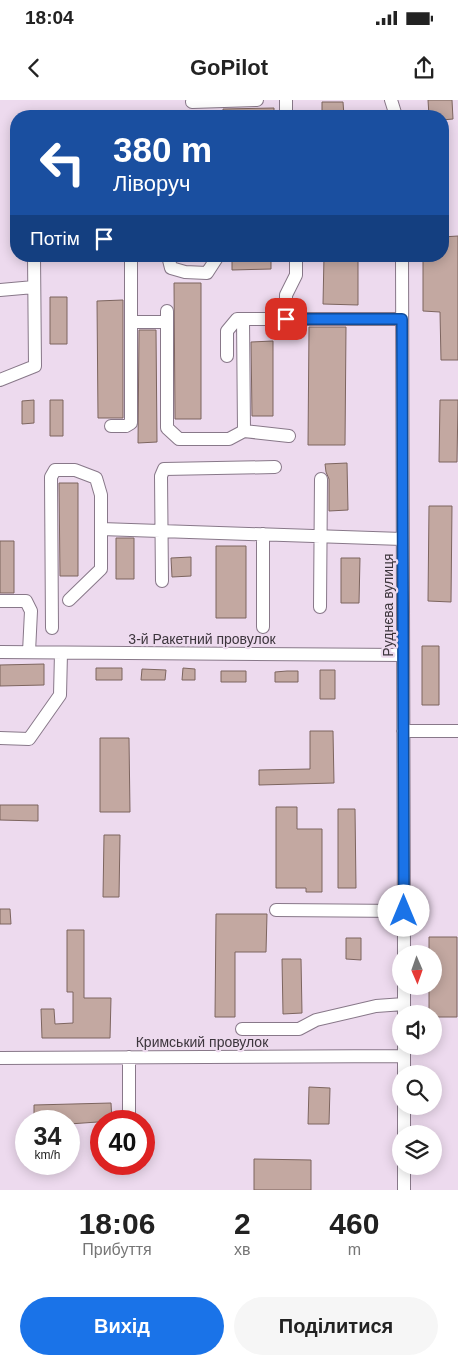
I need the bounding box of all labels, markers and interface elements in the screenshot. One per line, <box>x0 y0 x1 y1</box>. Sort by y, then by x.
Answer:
text: 18:04 <box>25 7 74 28</box>
icon: back <box>20 54 48 82</box>
icon: share <box>410 54 438 82</box>
text: GoPilot <box>190 55 268 80</box>
icon: left <box>30 130 95 195</box>
text: 380 m <box>113 130 212 169</box>
text: Ліворуч <box>113 171 190 196</box>
icon: arrive <box>90 225 118 253</box>
text: Потім <box>30 228 80 249</box>
pin <box>265 298 307 340</box>
icon: arrive <box>272 305 300 333</box>
street label: Руднєва вулиця <box>380 553 396 657</box>
street label: 3-й Ракетний провулок <box>128 631 277 647</box>
position arrow <box>377 884 429 936</box>
north arrow <box>392 945 442 995</box>
map controls <box>392 945 442 1175</box>
button: sound <box>392 1005 442 1055</box>
street label: Кримський провулок <box>136 1034 269 1050</box>
button: search <box>392 1065 442 1115</box>
speed limit sign: 40 <box>90 1110 155 1175</box>
text: 34 <box>34 1122 61 1150</box>
button: layers <box>392 1125 442 1175</box>
text: km/h <box>34 1148 61 1162</box>
text: 18:06 <box>79 1207 155 1240</box>
text: 2 <box>234 1207 251 1240</box>
text: 460 <box>329 1207 379 1240</box>
text: Прибуття <box>82 1241 152 1258</box>
text: хв <box>234 1241 251 1258</box>
text: m <box>348 1241 361 1258</box>
button: Вихід <box>20 1297 224 1355</box>
button: Поділитися <box>234 1297 438 1355</box>

